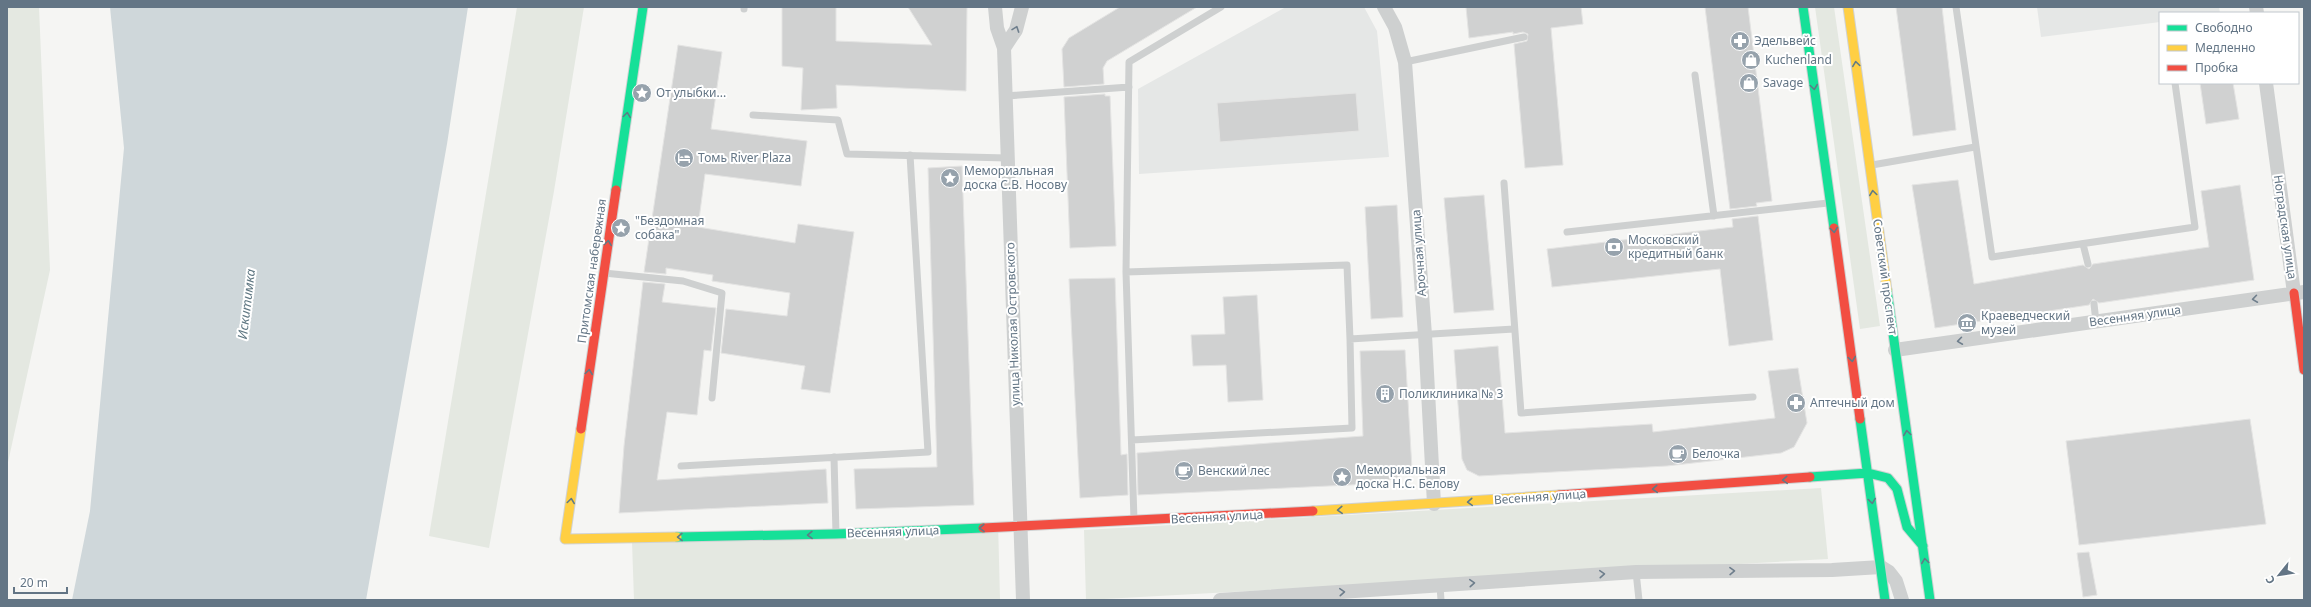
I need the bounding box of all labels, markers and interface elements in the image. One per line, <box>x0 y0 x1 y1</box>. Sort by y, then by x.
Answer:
legend <box>2159 12 2299 84</box>
text: Свободно <box>2195 19 2253 36</box>
one-way arrow <box>1011 25 1019 32</box>
pharmacy icon: Эдельвейс <box>1729 30 1751 52</box>
place label: Эдельвейс <box>1754 32 1816 49</box>
text: Медленно <box>2195 39 2255 56</box>
shop icon: Kuchenland <box>1740 49 1762 71</box>
place label: Kuchenland <box>1765 51 1832 68</box>
text: Пробка <box>2195 59 2238 76</box>
one-way arrow <box>1852 61 1861 67</box>
shop icon: Savage <box>1738 72 1760 94</box>
place label: Savage <box>1763 74 1804 91</box>
place icon: От улыбки... <box>631 82 653 104</box>
place label: От улыбки... <box>656 84 726 101</box>
one-way arrow <box>1809 84 1818 90</box>
one-way arrow <box>622 112 631 118</box>
hotel icon: Томь River Plaza <box>673 147 695 169</box>
place label: Томь River Plaza <box>698 149 791 166</box>
place label: Мемориальная доска С.В. Носову <box>964 162 1068 193</box>
place icon: Мемориальная доска С.В. Носову <box>939 167 961 189</box>
street label: Ноградская улица <box>2270 174 2301 280</box>
one-way arrow <box>1869 190 1878 196</box>
street label: Притомская набережная <box>573 198 610 344</box>
street label: Арочная улица <box>1407 209 1430 297</box>
place label: "Бездомная собака" <box>635 212 704 243</box>
place icon: "Бездомная собака" <box>610 217 632 239</box>
street label: Советский проспект <box>1869 218 1902 337</box>
one-way arrow <box>1829 227 1838 233</box>
place label: Московский кредитный банк <box>1628 231 1724 262</box>
bank icon: Московский кредитный банк <box>1603 236 1625 258</box>
one-way arrow <box>603 240 612 246</box>
street label: улица Николая Островского <box>1001 242 1024 406</box>
water label: Искитимка <box>233 267 259 340</box>
one-way arrow <box>2252 294 2258 303</box>
street label: Весенняя улица <box>2088 301 2182 330</box>
place label: Краеведческий музей <box>1981 307 2070 338</box>
museum icon: Краеведческий музей <box>1956 312 1978 334</box>
one-way arrow <box>1957 336 1963 345</box>
one-way arrow <box>1847 355 1856 362</box>
one-way arrow <box>584 369 593 375</box>
building icon: Поликлиника № 3 <box>1374 383 1396 405</box>
place label: Поликлиника № 3 <box>1399 385 1503 402</box>
pharmacy icon: Аптечный дом <box>1785 392 1807 414</box>
place label: Аптечный дом <box>1810 394 1895 411</box>
one-way arrow <box>1903 430 1912 436</box>
cafe icon: Белочка <box>1667 443 1689 465</box>
place label: Белочка <box>1692 445 1740 462</box>
cafe icon: Венский лес <box>1173 460 1195 482</box>
place label: Мемориальная доска Н.С. Белову <box>1356 461 1460 492</box>
place label: Венский лес <box>1198 462 1270 479</box>
place icon: Мемориальная доска Н.С. Белову <box>1331 466 1353 488</box>
one-way arrow <box>1782 475 1788 484</box>
one-way arrow <box>1652 484 1658 493</box>
street label: Весенняя улица <box>1493 485 1587 508</box>
one-way arrow <box>566 497 575 504</box>
one-way arrow <box>1467 497 1473 506</box>
one-way arrow <box>1867 498 1876 504</box>
one-way arrow <box>1337 505 1343 514</box>
street label: Весенняя улица <box>1170 506 1264 527</box>
street label: Весенняя улица <box>846 521 940 542</box>
one-way arrow <box>979 524 985 532</box>
one-way arrow <box>807 531 813 539</box>
one-way arrow <box>677 533 683 541</box>
north arrow <box>2259 555 2299 595</box>
one-way arrow <box>1921 558 1930 565</box>
one-way arrow <box>1729 567 1735 575</box>
scale bar <box>14 569 67 595</box>
one-way arrow <box>1599 570 1605 579</box>
text: С <box>2262 573 2278 587</box>
text: 20 m <box>20 574 48 591</box>
one-way arrow <box>1469 579 1475 588</box>
one-way arrow <box>1339 588 1345 597</box>

